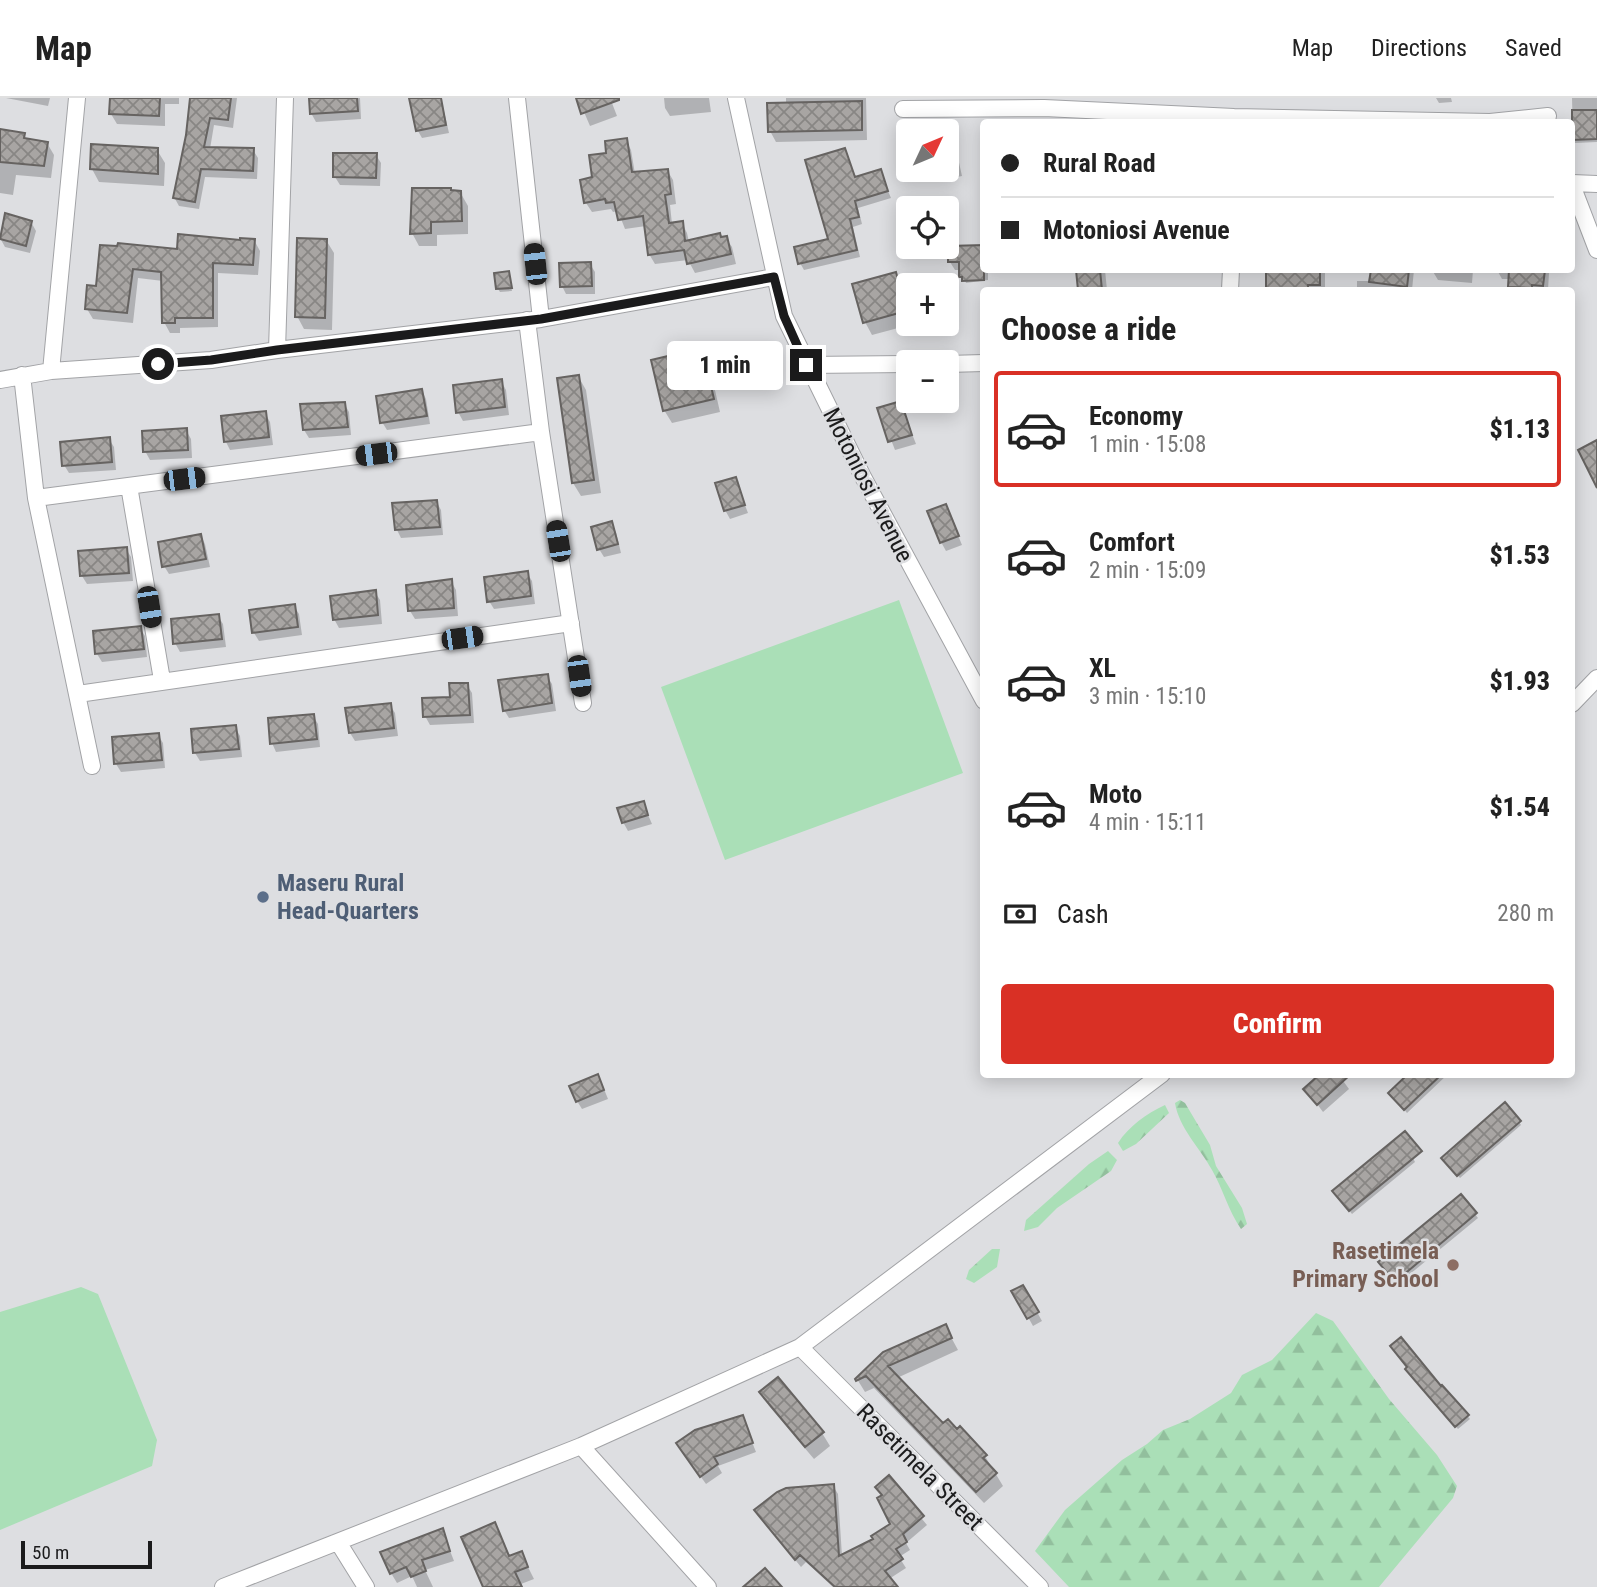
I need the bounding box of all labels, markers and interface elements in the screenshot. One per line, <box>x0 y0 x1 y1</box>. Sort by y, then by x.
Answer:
text: Map <box>35 29 92 68</box>
text: Map <box>1292 34 1333 62</box>
text: Directions <box>1371 34 1467 62</box>
text: Saved <box>1505 34 1562 62</box>
north arrow <box>896 119 959 182</box>
map controls <box>896 119 959 413</box>
text: Rural Road <box>1043 148 1156 178</box>
button: locate <box>896 196 959 259</box>
text: Motoniosi Avenue <box>1043 215 1230 245</box>
car <box>523 242 548 286</box>
button: + <box>896 273 959 336</box>
text: Choose a ride <box>1001 310 1176 348</box>
callout: 1 min <box>666 341 782 390</box>
route start <box>142 348 174 380</box>
route end <box>790 349 822 381</box>
button: − <box>896 350 959 413</box>
text: 1 min <box>699 352 751 379</box>
icon: car <box>1005 398 1068 461</box>
text: Economy <box>1089 401 1183 431</box>
street label: Motoniosi Avenue <box>817 403 919 567</box>
text: $1.13 <box>1489 414 1550 444</box>
text: 1 min · 15:08 <box>1089 431 1206 458</box>
car <box>354 441 399 467</box>
car <box>162 466 207 492</box>
car <box>545 519 572 563</box>
icon: car <box>1005 524 1068 587</box>
text: Comfort <box>1089 527 1175 557</box>
text: $1.53 <box>1489 540 1550 570</box>
text: 2 min · 15:09 <box>1089 557 1206 584</box>
car <box>136 585 163 629</box>
car <box>440 625 485 651</box>
icon: car <box>1005 650 1068 713</box>
text: XL <box>1089 653 1116 683</box>
car <box>566 654 593 698</box>
text: $1.93 <box>1489 666 1550 696</box>
text: 3 min · 15:10 <box>1089 683 1206 710</box>
icon: car <box>1005 776 1068 839</box>
text: Moto <box>1089 779 1142 809</box>
text: $1.54 <box>1489 792 1550 822</box>
text: 4 min · 15:11 <box>1089 809 1206 836</box>
place label: Maseru Rural Head-Quarters <box>277 869 419 925</box>
marker: Maseru Rural Head-Quarters <box>255 889 271 905</box>
icon: cash <box>1001 895 1039 933</box>
text: Cash <box>1057 899 1109 929</box>
text: 280 m <box>1497 900 1554 927</box>
button: Confirm <box>1001 984 1554 1064</box>
place label: Rasetimela Primary School <box>1292 1237 1439 1293</box>
marker: Rasetimela Primary School <box>1445 1257 1461 1273</box>
street label: Rasetimela Street <box>851 1398 989 1536</box>
scale bar <box>21 1538 152 1570</box>
text: 50 m <box>32 1541 69 1564</box>

